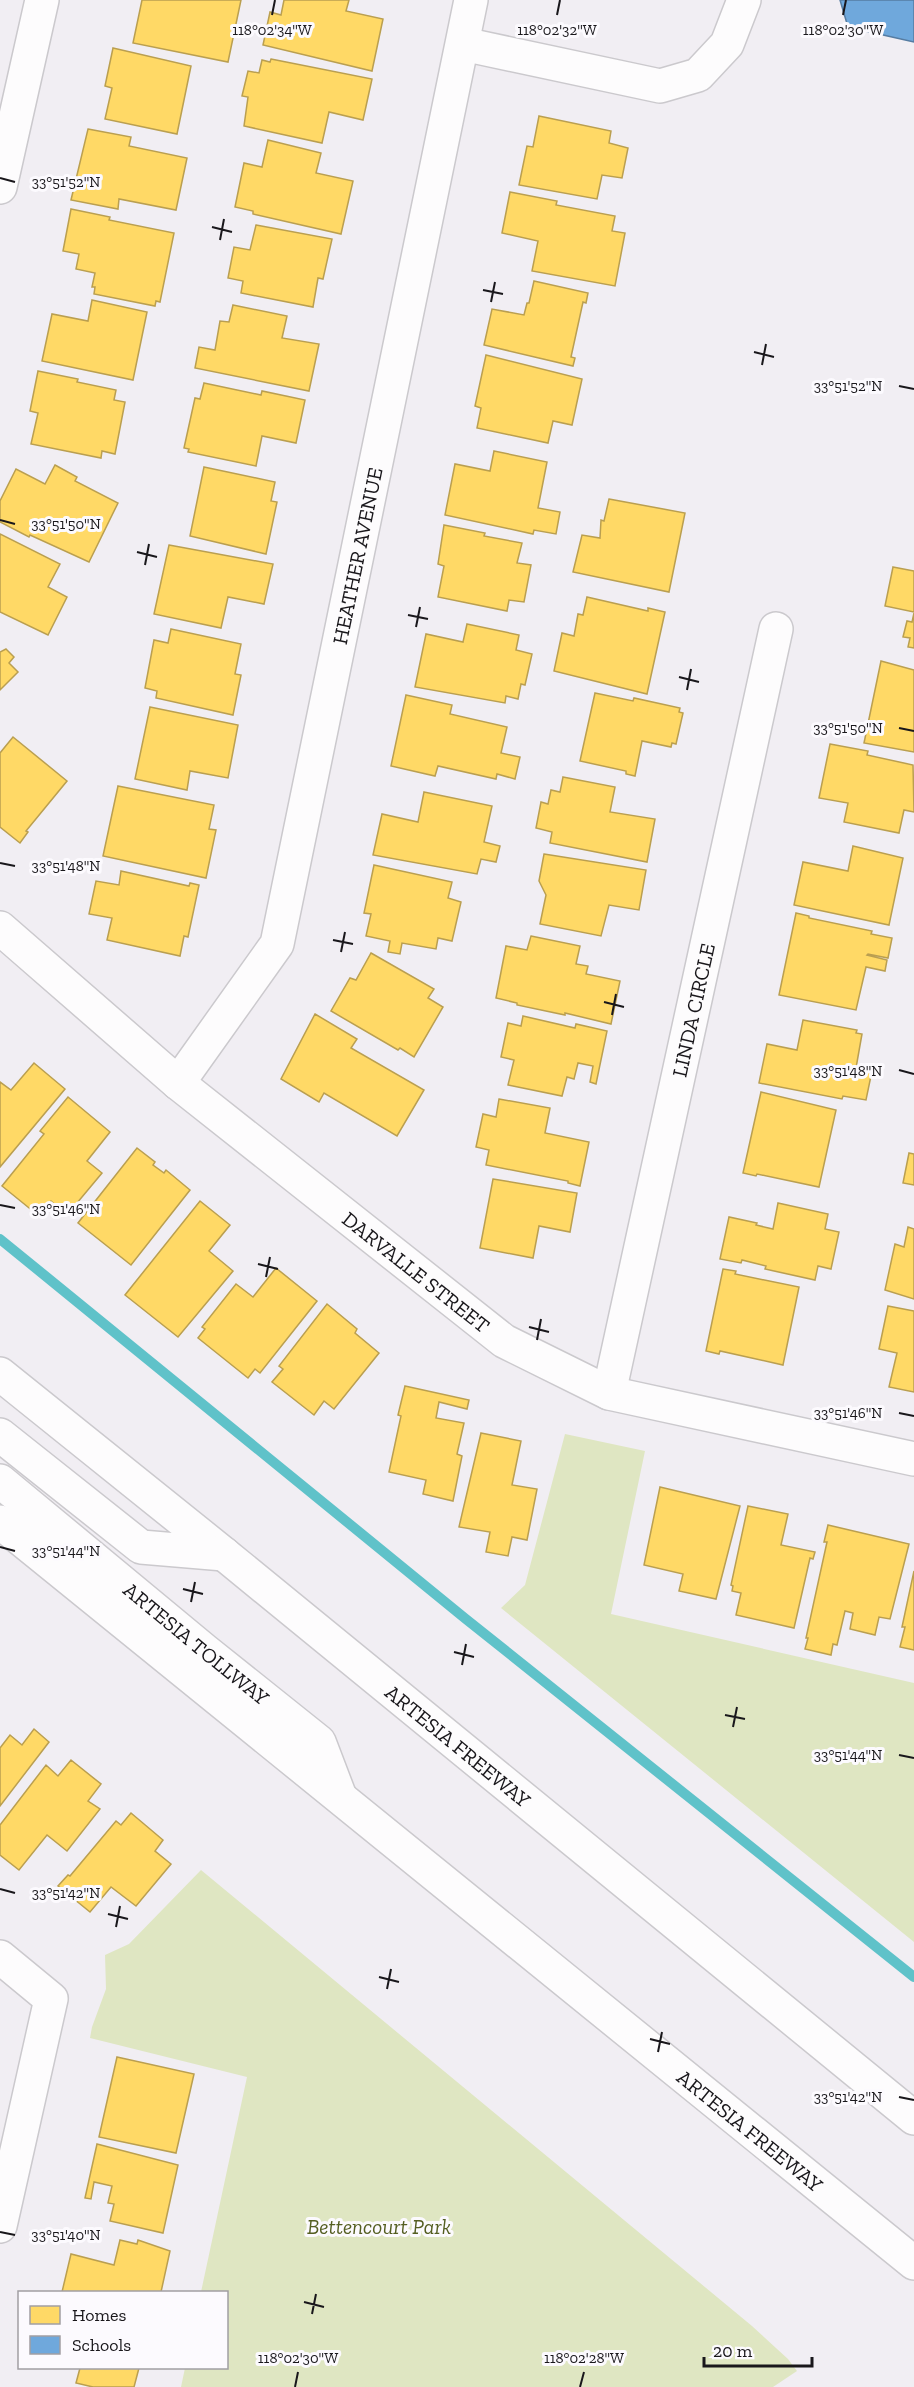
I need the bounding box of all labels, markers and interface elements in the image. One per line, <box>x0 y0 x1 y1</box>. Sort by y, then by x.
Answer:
text: 118°02'34"W <box>232 21 312 39</box>
text: 118°02'32"W <box>517 21 597 39</box>
text: 118°02'30"W <box>803 21 883 39</box>
text: 33°51'52"N <box>32 173 100 191</box>
text: 33°51'52"N <box>814 377 882 395</box>
street label: HEATHER AVENUE <box>326 465 387 646</box>
text: 33°51'50"N <box>31 515 101 533</box>
text: 33°51'50"N <box>813 719 883 737</box>
text: 33°51'48"N <box>32 857 100 875</box>
street label: LINDA CIRCLE <box>666 941 719 1079</box>
text: 33°51'48"N <box>814 1062 882 1080</box>
text: 33°51'46"N <box>32 1200 100 1218</box>
street label: DARVALLE STREET <box>338 1206 495 1338</box>
text: 33°51'46"N <box>814 1404 882 1422</box>
text: 33°51'44"N <box>32 1542 100 1560</box>
street label: ARTESIA TOLLWAY <box>119 1577 275 1710</box>
street label: ARTESIA FREEWAY <box>381 1679 536 1812</box>
text: 33°51'44"N <box>814 1746 882 1764</box>
text: 33°51'42"N <box>32 1884 100 1902</box>
street label: ARTESIA FREEWAY <box>673 2064 828 2197</box>
text: 33°51'42"N <box>814 2088 882 2106</box>
park label: Bettencourt Park <box>307 2214 451 2239</box>
text: 33°51'40"N <box>31 2226 101 2244</box>
legend <box>18 2291 228 2369</box>
text: Homes <box>72 2304 126 2326</box>
scale bar <box>704 2330 812 2368</box>
text: Schools <box>72 2334 131 2356</box>
text: 20 m <box>713 2340 753 2362</box>
text: 118°02'30"W <box>258 2349 338 2367</box>
text: 118°02'28"W <box>544 2349 624 2367</box>

